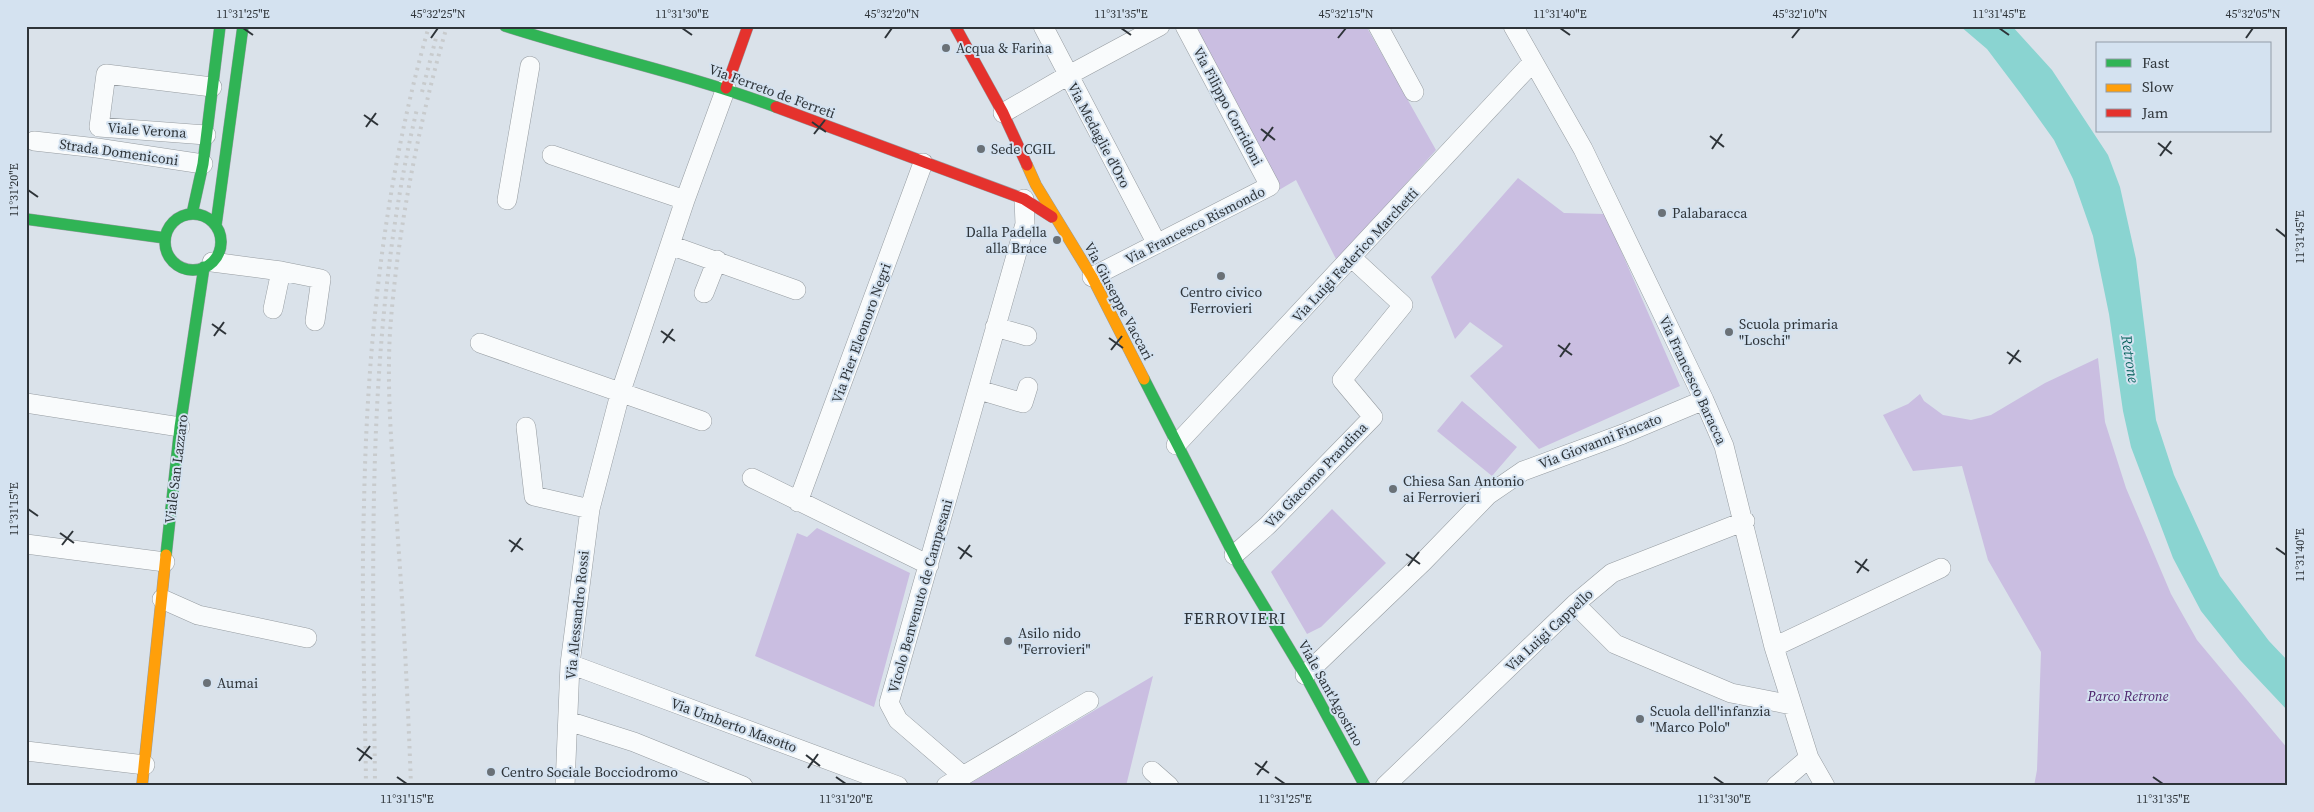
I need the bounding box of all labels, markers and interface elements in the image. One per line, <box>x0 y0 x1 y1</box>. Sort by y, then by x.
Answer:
text: 11°31'25"E <box>216 6 270 22</box>
text: 45°32'25"N <box>410 6 466 22</box>
text: 11°31'30"E <box>655 6 709 22</box>
text: 45°32'20"N <box>864 6 920 22</box>
text: 11°31'35"E <box>1094 6 1148 22</box>
text: 45°32'15"N <box>1318 6 1374 22</box>
text: 11°31'40"E <box>1533 6 1587 22</box>
text: 45°32'10"N <box>1772 6 1828 22</box>
text: 11°31'45"E <box>1972 6 2026 22</box>
text: 45°32'05"N <box>2225 6 2281 22</box>
place label: Acqua & Farina <box>956 38 1053 58</box>
marker: Acqua & Farina <box>940 42 952 54</box>
legend <box>2096 42 2272 132</box>
street label: Via Filippo Corridoni <box>1188 43 1268 169</box>
text: Fast <box>2142 52 2169 73</box>
street label: Via Ferreto de Ferreti <box>706 59 838 123</box>
text: Slow <box>2142 76 2174 97</box>
street label: Via Medaglie d'Oro <box>1063 79 1135 192</box>
text: Jam <box>2141 102 2169 123</box>
street label: Viale Verona <box>107 117 188 143</box>
street label: Strada Domeniconi <box>58 134 180 170</box>
place label: Sede CGIL <box>991 139 1055 159</box>
marker: Sede CGIL <box>975 143 987 155</box>
text: 11°31'20"E <box>6 163 22 217</box>
street label: Via Francesco Rismondo <box>1122 181 1269 269</box>
street label: Via Luigi Federico Marchetti <box>1287 183 1423 327</box>
place label: Palabaracca <box>1672 203 1748 223</box>
marker: Palabaracca <box>1656 207 1668 219</box>
text: 11°31'45"E <box>2292 210 2308 264</box>
place label: Dalla Padella alla Brace <box>966 222 1048 258</box>
marker: Dalla Padella alla Brace <box>1051 234 1063 246</box>
street label: Via Giuseppe Vaccari <box>1079 238 1159 364</box>
street label: Via Pier Eleonoro Negri <box>826 260 896 406</box>
marker: Centro civico Ferrovieri <box>1215 270 1227 282</box>
place label: Centro civico Ferrovieri <box>1180 282 1262 318</box>
street label: Via Francesco Baracca <box>1654 312 1732 448</box>
place label: Scuola primaria "Loschi" <box>1739 314 1839 350</box>
marker: Scuola primaria "Loschi" <box>1723 326 1735 338</box>
water label: Retrone <box>2116 333 2145 384</box>
street label: Via Giovanni Fincato <box>1536 408 1665 474</box>
street label: Viale San Lazzaro <box>159 413 193 525</box>
street label: Via Giacomo Prandina <box>1260 417 1372 532</box>
place label: Chiesa San Antonio ai Ferrovieri <box>1403 471 1525 507</box>
text: 11°31'15"E <box>6 482 22 536</box>
marker: Chiesa San Antonio ai Ferrovieri <box>1387 483 1399 495</box>
street label: Vicolo Benvenuto de Campesani <box>883 497 957 695</box>
text: 11°31'40"E <box>2292 528 2308 582</box>
street label: Via Alessandro Rossi <box>560 550 594 680</box>
street label: Via Luigi Cappello <box>1501 584 1598 676</box>
district label: FERROVIERI <box>1184 607 1286 629</box>
place label: Asilo nido "Ferrovieri" <box>1018 623 1091 659</box>
marker: Asilo nido "Ferrovieri" <box>1002 635 1014 647</box>
street label: Viale Sant'Agostino <box>1293 636 1369 750</box>
place label: Aumai <box>217 673 258 693</box>
marker: Aumai <box>201 677 213 689</box>
park label: Parco Retrone <box>2087 686 2169 706</box>
street label: Via Umberto Masotto <box>668 693 800 757</box>
place label: Scuola dell'infanzia "Marco Polo" <box>1650 701 1771 737</box>
marker: Scuola dell'infanzia "Marco Polo" <box>1634 713 1646 725</box>
place label: Centro Sociale Bocciodromo <box>501 762 678 782</box>
marker: Centro Sociale Bocciodromo <box>485 766 497 778</box>
text: 11°31'15"E <box>380 791 434 807</box>
text: 11°31'20"E <box>819 791 873 807</box>
text: 11°31'25"E <box>1258 791 1312 807</box>
text: 11°31'30"E <box>1697 791 1751 807</box>
text: 11°31'35"E <box>2136 791 2190 807</box>

